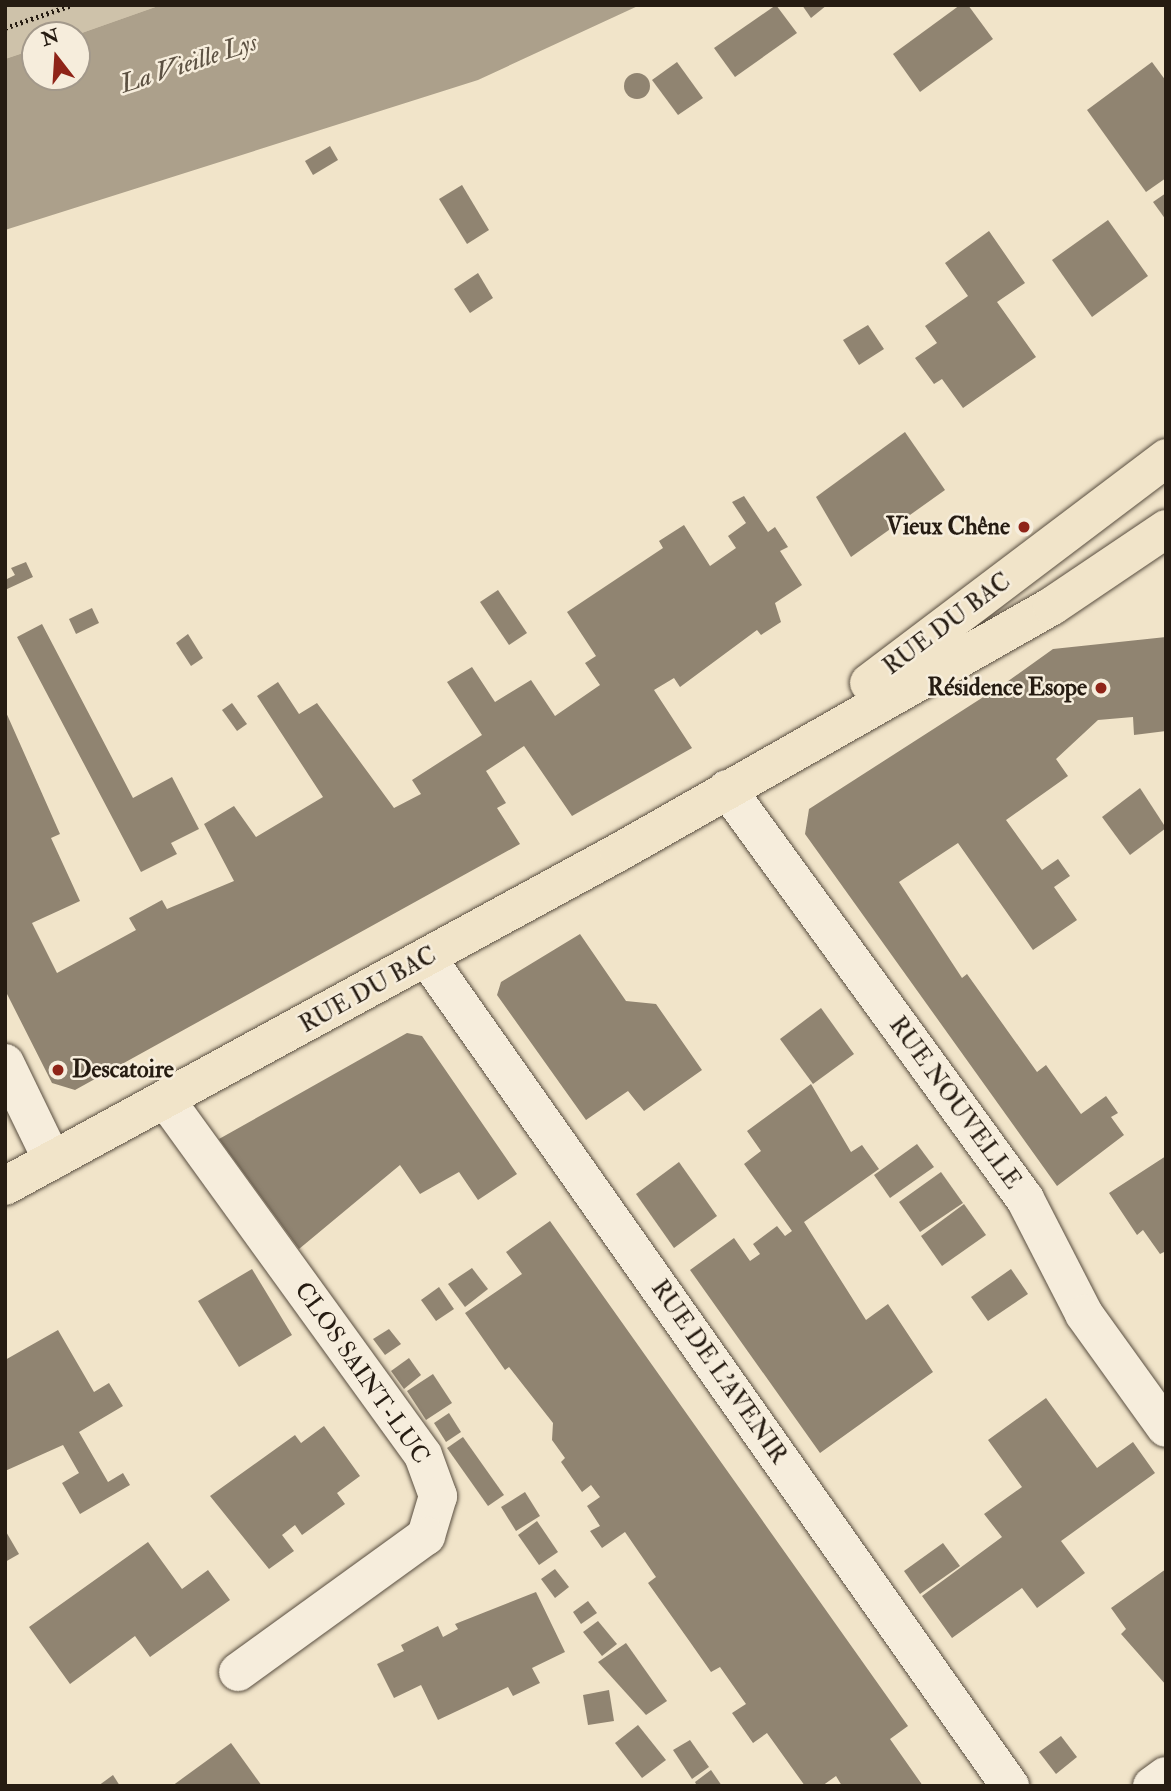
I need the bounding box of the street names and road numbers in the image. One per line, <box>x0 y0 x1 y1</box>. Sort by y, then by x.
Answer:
street label: RUE DU BAC <box>878 567 1016 681</box>
street label: RUE DU BAC <box>295 941 441 1039</box>
street label: RUE NOUVELLE <box>883 1011 1027 1195</box>
street label: RUE DE L'AVENIR <box>645 1275 793 1469</box>
street label: CLOS SAINT-LUC <box>288 1277 436 1469</box>

